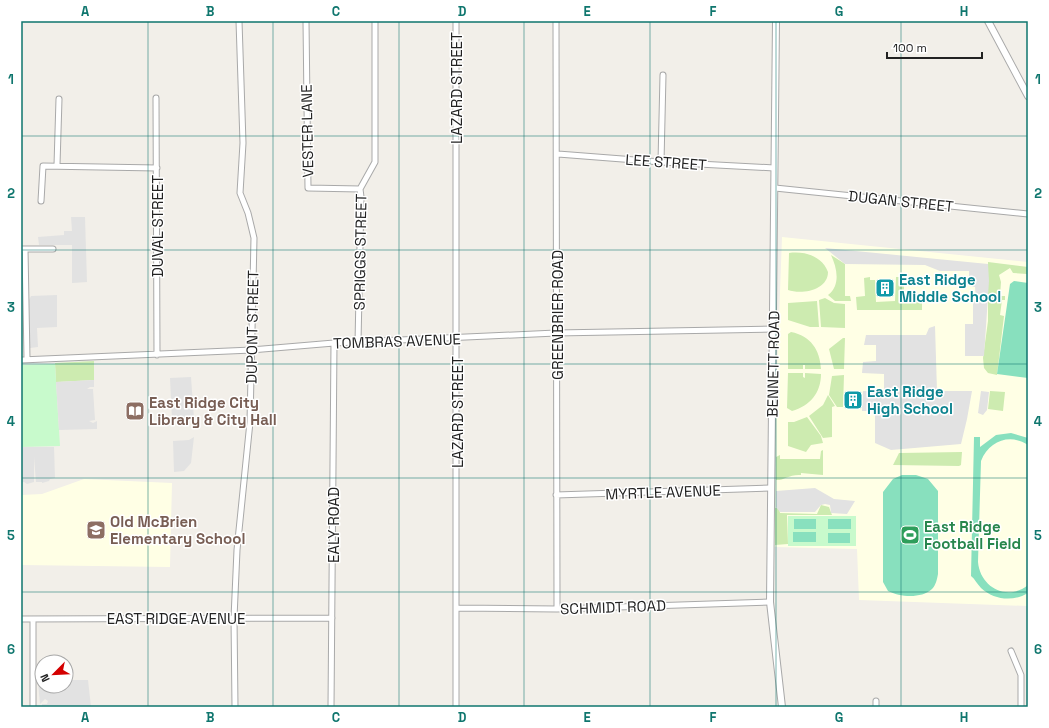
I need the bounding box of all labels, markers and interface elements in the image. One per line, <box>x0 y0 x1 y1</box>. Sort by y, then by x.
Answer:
text: A <box>81 3 90 20</box>
text: B <box>206 3 215 20</box>
text: C <box>332 3 340 20</box>
text: D <box>458 3 467 20</box>
text: E <box>583 3 591 20</box>
text: F <box>710 3 717 20</box>
text: G <box>835 3 843 20</box>
text: H <box>960 3 968 20</box>
street label: LAZARD STREET <box>447 32 466 144</box>
scale bar <box>887 34 982 60</box>
text: 100 m <box>893 40 927 56</box>
text: 1 <box>8 71 14 88</box>
text: 1 <box>1035 71 1041 88</box>
street label: VESTER LANE <box>297 84 317 178</box>
street label: LEE STREET <box>625 150 708 174</box>
street label: DUVAL STREET <box>148 175 167 277</box>
text: 2 <box>7 185 15 202</box>
text: 2 <box>1034 185 1042 202</box>
street label: DUGAN STREET <box>847 186 955 216</box>
street label: SPRIGGS STREET <box>349 193 371 311</box>
street label: GREENBRIER ROAD <box>548 250 567 380</box>
street label: DUPONT STREET <box>242 270 262 384</box>
place label: East Ridge Middle School <box>899 270 1001 306</box>
building icon: East Ridge Middle School <box>874 277 896 299</box>
text: 3 <box>7 299 15 316</box>
text: 3 <box>1034 299 1042 316</box>
street label: BENNETT ROAD <box>763 310 783 417</box>
street label: TOMBRAS AVENUE <box>333 329 461 353</box>
street label: LAZARD STREET <box>448 356 467 468</box>
place label: East Ridge High School <box>867 382 953 418</box>
building icon: East Ridge High School <box>842 389 864 411</box>
place label: East Ridge City Library & City Hall <box>149 393 277 429</box>
library icon: East Ridge City Library & City Hall <box>124 400 146 422</box>
text: 4 <box>7 413 15 430</box>
text: 4 <box>1034 413 1042 430</box>
street label: MYRTLE AVENUE <box>605 480 721 504</box>
street label: EALY ROAD <box>324 487 343 563</box>
place label: Old McBrien Elementary School <box>110 512 245 548</box>
place label: East Ridge Football Field <box>924 517 1021 553</box>
school or university icon: Old McBrien Elementary School <box>85 519 107 541</box>
sports icon: East Ridge Football Field <box>899 524 921 546</box>
text: 5 <box>7 527 15 544</box>
text: 5 <box>1034 527 1042 544</box>
street label: SCHMIDT ROAD <box>560 596 666 618</box>
street label: EAST RIDGE AVENUE <box>107 609 245 628</box>
text: 6 <box>7 641 15 658</box>
text: 6 <box>1034 641 1042 658</box>
north arrow <box>34 654 74 694</box>
text: N <box>37 672 53 684</box>
text: A <box>81 709 90 726</box>
text: B <box>206 709 215 726</box>
text: C <box>332 709 340 726</box>
text: D <box>458 709 467 726</box>
text: E <box>583 709 591 726</box>
text: F <box>710 709 717 726</box>
text: G <box>835 709 843 726</box>
text: H <box>960 709 968 726</box>

